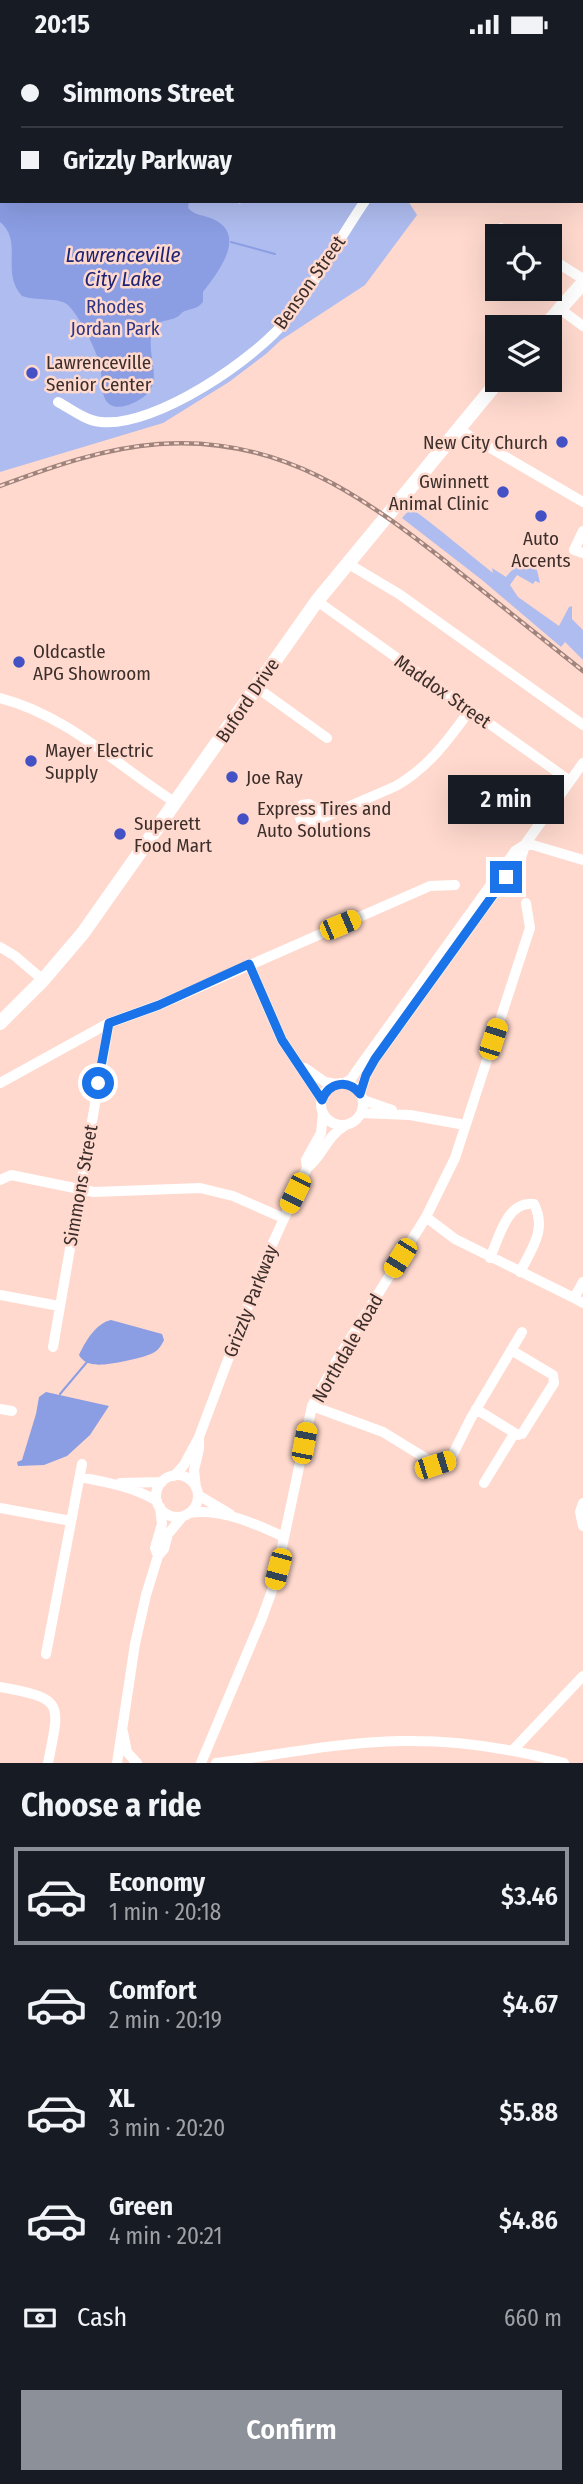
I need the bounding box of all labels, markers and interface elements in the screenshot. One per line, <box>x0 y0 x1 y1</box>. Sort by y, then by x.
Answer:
text: 20:15 <box>35 9 90 40</box>
text: Simmons Street <box>63 78 234 109</box>
text: Grizzly Parkway <box>63 145 232 176</box>
map controls <box>485 224 562 392</box>
button: locate <box>485 224 562 301</box>
street label: Benson Street <box>269 230 351 334</box>
water label: Lawrenceville City Lake <box>66 242 180 292</box>
park label: Rhodes Jordan Park <box>71 295 160 340</box>
button: layers <box>485 315 562 392</box>
place label: Lawrenceville Senior Center <box>46 351 152 396</box>
marker: Lawrenceville Senior Center <box>24 365 40 381</box>
place label: New City Church <box>423 431 548 454</box>
marker: New City Church <box>554 434 570 450</box>
place label: Gwinnett Animal Clinic <box>389 470 490 515</box>
marker: Gwinnett Animal Clinic <box>495 484 511 500</box>
marker: Auto Accents <box>533 508 549 524</box>
place label: Auto Accents <box>511 527 571 572</box>
place label: Oldcastle APG Showroom <box>33 640 151 685</box>
street label: Maddox Street <box>390 650 496 734</box>
marker: Oldcastle APG Showroom <box>11 654 27 670</box>
street label: Buford Drive <box>211 654 284 747</box>
place label: Mayer Electric Supply <box>45 739 153 784</box>
marker: Mayer Electric Supply <box>23 753 39 769</box>
place label: Joe Ray <box>246 766 303 789</box>
marker: Joe Ray <box>224 769 240 785</box>
callout: 2 min <box>448 775 564 825</box>
text: 2 min <box>480 785 532 813</box>
place label: Express Tires and Auto Solutions <box>257 797 391 842</box>
marker: Express Tires and Auto Solutions <box>235 811 251 827</box>
place label: Superett Food Mart <box>134 812 213 857</box>
marker: Superett Food Mart <box>112 826 128 842</box>
route end <box>490 861 522 893</box>
car <box>317 907 364 943</box>
car <box>477 1016 510 1062</box>
route start <box>82 1067 114 1099</box>
street label: Simmons Street <box>59 1122 103 1248</box>
car <box>277 1170 314 1216</box>
car <box>380 1235 421 1281</box>
street label: Grizzly Parkway <box>218 1241 283 1361</box>
street label: Northdale Road <box>307 1290 388 1407</box>
car <box>290 1420 319 1466</box>
car <box>412 1449 459 1481</box>
car <box>263 1546 294 1592</box>
text: Choose a ride <box>21 1786 202 1824</box>
icon: car <box>25 1865 88 1928</box>
text: Economy <box>109 1867 205 1898</box>
text: $3.46 <box>501 1881 558 1912</box>
text: 1 min · 20:18 <box>109 1898 221 1926</box>
icon: car <box>25 1973 88 2036</box>
text: Comfort <box>109 1975 197 2006</box>
text: $4.67 <box>502 1989 558 2020</box>
text: 2 min · 20:19 <box>109 2006 222 2034</box>
icon: car <box>25 2081 88 2144</box>
text: XL <box>109 2083 135 2114</box>
text: $5.88 <box>500 2097 558 2128</box>
text: 3 min · 20:20 <box>109 2114 225 2142</box>
icon: car <box>25 2189 88 2252</box>
text: Green <box>109 2191 173 2222</box>
text: $4.86 <box>499 2205 558 2236</box>
text: 4 min · 20:21 <box>109 2222 222 2250</box>
icon: cash <box>21 2299 59 2337</box>
text: Cash <box>77 2302 127 2333</box>
text: 660 m <box>504 2304 562 2332</box>
button: Confirm <box>21 2390 562 2470</box>

